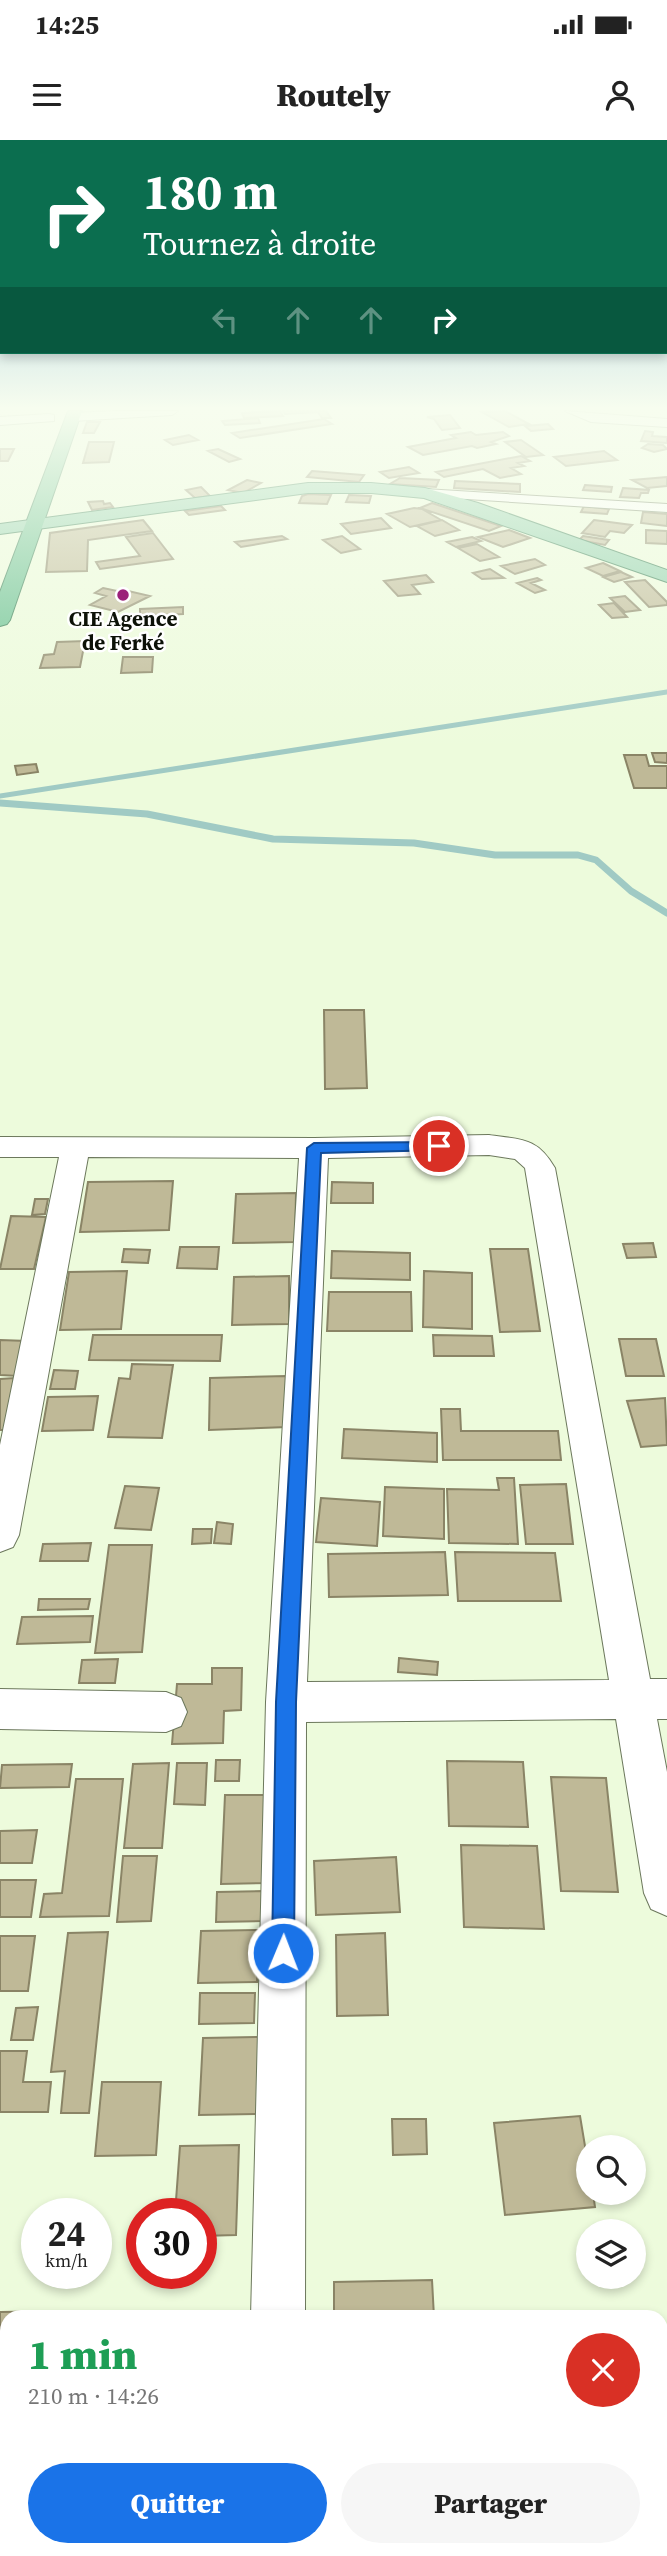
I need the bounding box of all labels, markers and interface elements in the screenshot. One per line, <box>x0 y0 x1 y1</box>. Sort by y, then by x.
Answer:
text: 14:25 <box>35 7 99 43</box>
text: Routely <box>276 73 391 117</box>
icon: menu <box>28 76 66 114</box>
icon: person <box>601 76 639 114</box>
text: 180 m <box>143 158 278 225</box>
icon: right <box>28 168 119 259</box>
text: Tournez à droite <box>143 222 376 266</box>
icon: left <box>206 301 244 339</box>
icon: ahead <box>279 301 317 339</box>
icon: ahead <box>352 301 390 339</box>
icon: right <box>425 301 463 339</box>
marker: CIE Agence de Ferké <box>115 587 131 603</box>
place label: CIE Agence de Ferké <box>69 604 177 657</box>
pin <box>409 1116 469 1176</box>
icon: arrive <box>420 1127 458 1165</box>
position arrow <box>246 1916 320 1990</box>
map controls <box>576 2135 646 2289</box>
button: search <box>576 2135 646 2205</box>
speed limit sign: 30 <box>126 2198 217 2289</box>
text: 24 <box>48 2210 85 2258</box>
button: layers <box>576 2219 646 2289</box>
text: km/h <box>45 2248 88 2273</box>
text: 1 min <box>28 2325 138 2383</box>
button: close <box>566 2333 640 2407</box>
text: 210 m · 14:26 <box>28 2380 159 2412</box>
button: Quitter <box>28 2463 327 2543</box>
button: Partager <box>341 2463 640 2543</box>

